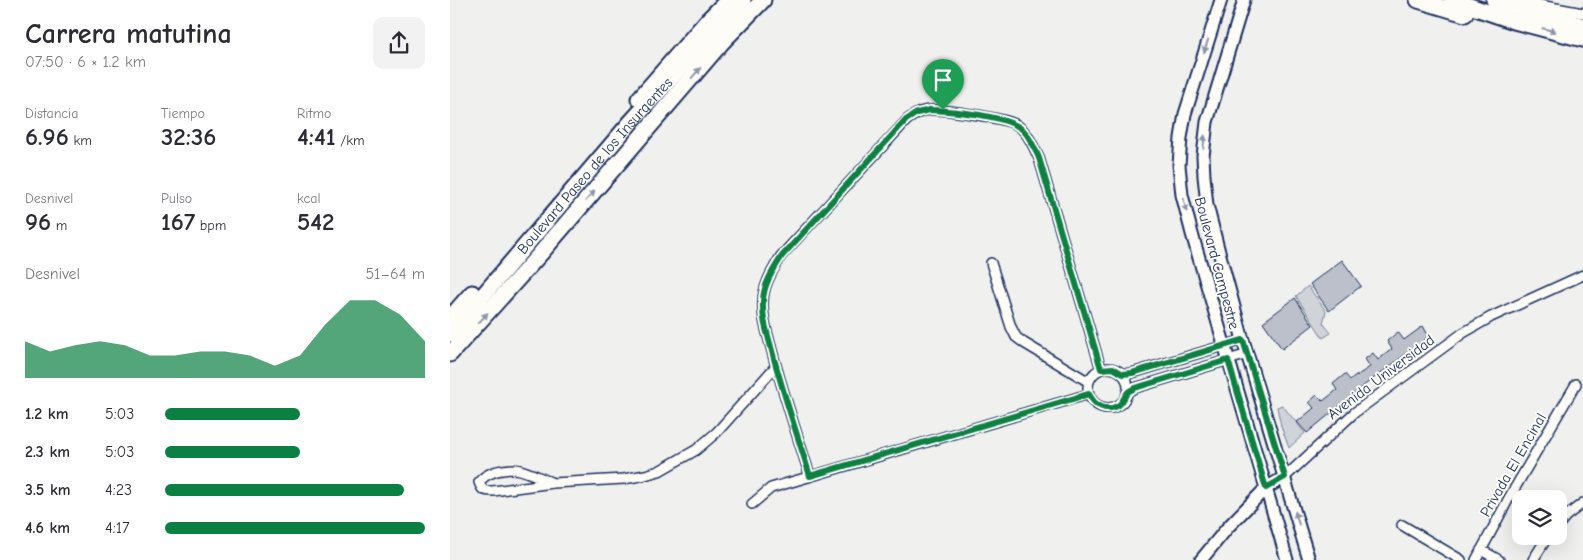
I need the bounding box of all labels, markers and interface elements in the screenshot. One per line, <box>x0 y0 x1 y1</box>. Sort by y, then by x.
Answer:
button: share <box>373 17 425 69</box>
text: Carrera matutina <box>25 18 232 50</box>
one-way arrow <box>1541 26 1556 34</box>
one-way arrow <box>1202 39 1209 54</box>
text: 07:50 · 6 × 1.2 km <box>25 53 146 71</box>
pin <box>922 59 964 110</box>
one-way arrow <box>690 66 701 79</box>
icon: arrive <box>929 66 957 94</box>
street label: Boulevard Paseo de los Insurgentes <box>513 74 676 258</box>
text: Distancia <box>25 105 79 122</box>
text: Tiempo <box>161 105 205 122</box>
text: Ritmo <box>297 105 332 122</box>
text: 6.96 <box>25 122 69 151</box>
text: 32:36 <box>161 122 216 151</box>
text: 4:41 <box>297 122 335 151</box>
text: km <box>69 132 92 149</box>
text: /km <box>335 132 365 149</box>
one-way arrow <box>1200 134 1208 150</box>
text: Desnivel <box>25 190 73 207</box>
text: Pulso <box>161 190 192 207</box>
text: kcal <box>297 190 321 207</box>
one-way arrow <box>584 190 596 202</box>
street label: Boulevard Campestre <box>1191 195 1243 332</box>
one-way arrow <box>1181 197 1189 213</box>
text: 96 <box>25 207 51 236</box>
text: 167 <box>161 207 195 236</box>
text: 542 <box>297 207 334 236</box>
text: m <box>51 217 67 234</box>
text: bpm <box>195 217 226 234</box>
text: Desnivel <box>25 265 80 283</box>
text: 51–64 m <box>365 265 425 283</box>
one-way arrow <box>477 311 488 324</box>
street label: Avenida Universidad <box>1324 331 1438 423</box>
text: 1.2 km <box>25 405 68 423</box>
text: 5:03 <box>105 405 134 423</box>
street label: Privada El Encinal <box>1476 410 1550 520</box>
text: 2.3 km <box>25 443 70 461</box>
text: 5:03 <box>105 443 134 461</box>
text: 3.5 km <box>25 481 71 499</box>
text: 4:23 <box>105 481 132 499</box>
map controls <box>1512 490 1567 545</box>
button: layers <box>1512 490 1567 545</box>
one-way arrow <box>1293 511 1301 526</box>
text: 4.6 km <box>25 519 70 537</box>
text: 4:17 <box>105 519 130 537</box>

